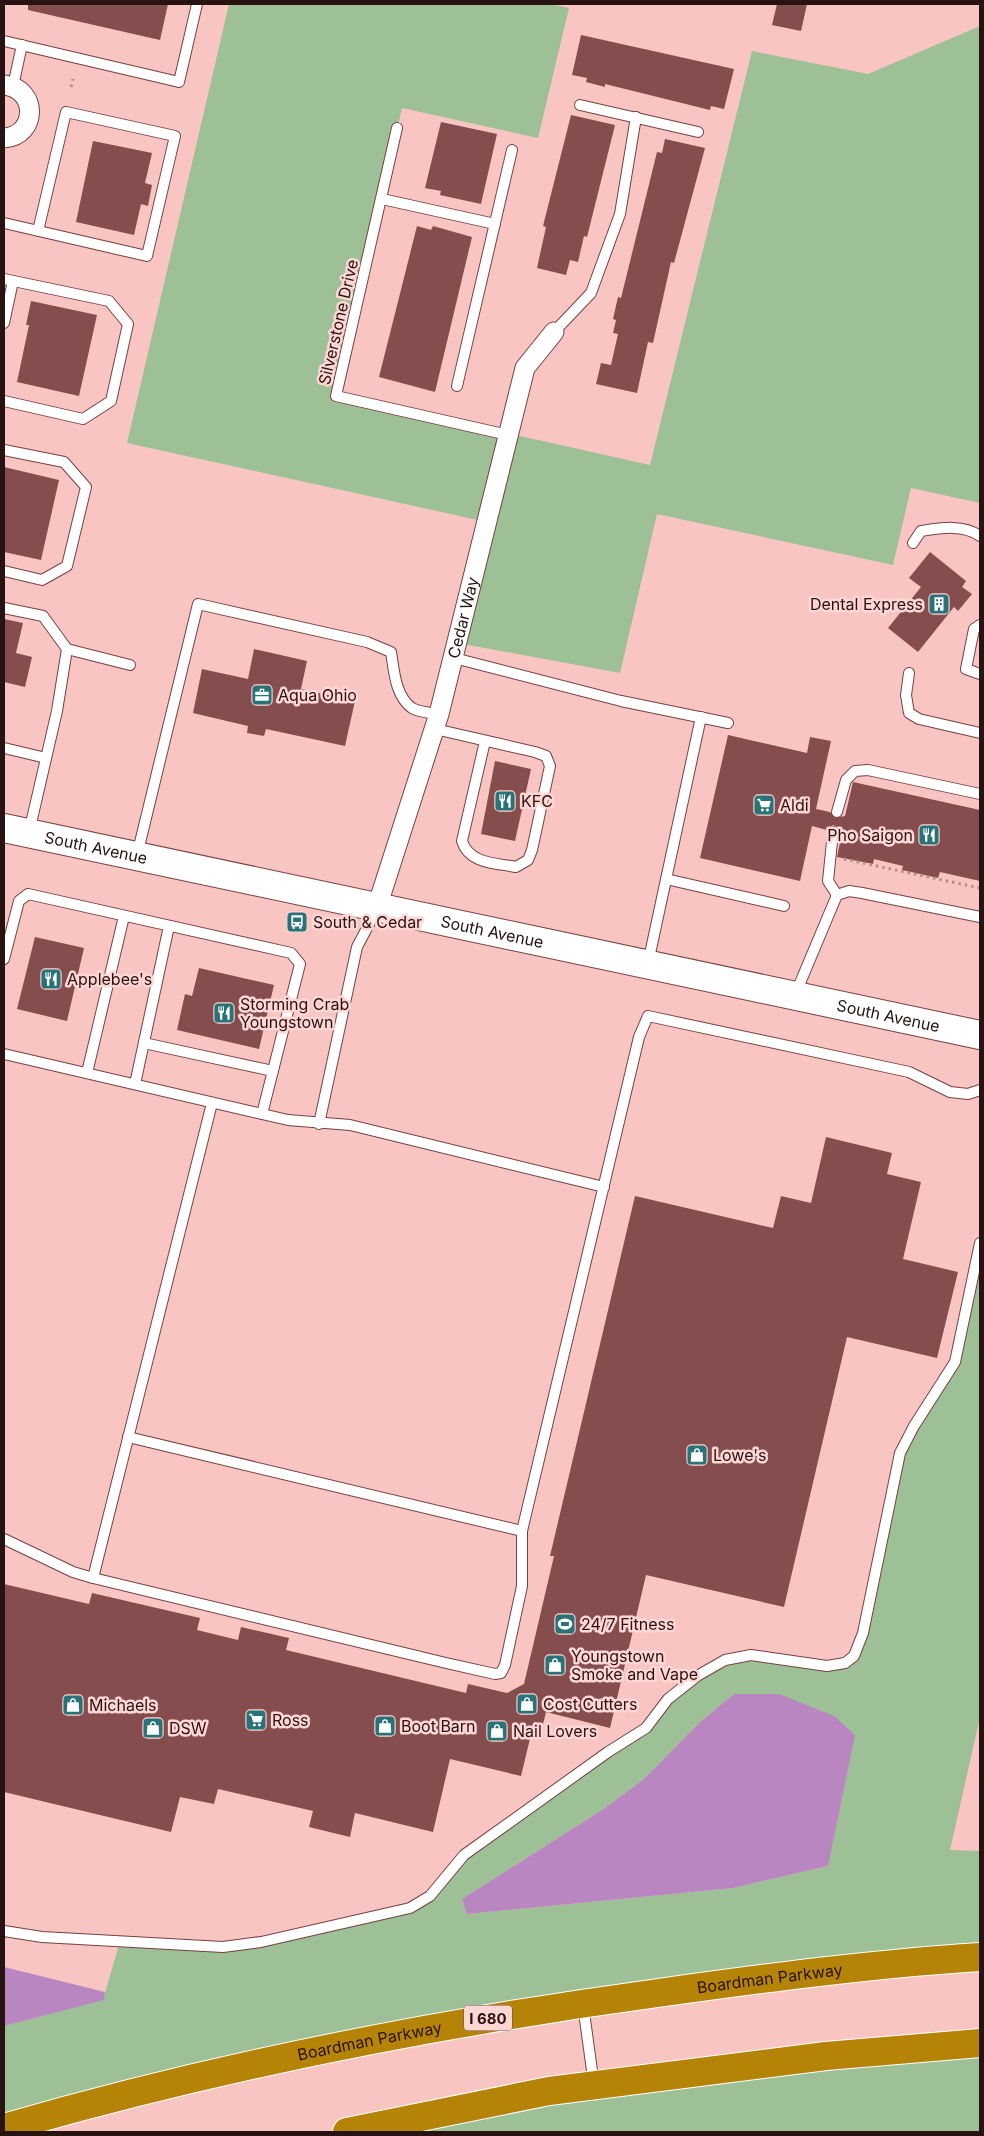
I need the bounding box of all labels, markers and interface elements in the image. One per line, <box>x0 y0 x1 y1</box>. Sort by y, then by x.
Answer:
street label: Silverstone Drive <box>314 257 362 387</box>
street label: Cedar Way <box>443 575 483 660</box>
building icon: Dental Express <box>927 592 951 616</box>
place label: Dental Express <box>810 594 923 614</box>
office icon: Aqua Ohio <box>250 683 274 707</box>
place label: Aqua Ohio <box>278 685 357 705</box>
restaurant icon: KFC <box>493 789 517 813</box>
place label: KFC <box>521 791 553 811</box>
supermarket icon: Aldi <box>752 793 776 817</box>
place label: Aldi <box>780 795 809 815</box>
restaurant icon: Pho Saigon <box>917 823 941 847</box>
place label: Pho Saigon <box>827 825 913 845</box>
street label: South Avenue <box>43 827 149 868</box>
bus stop icon: South & Cedar <box>285 910 309 934</box>
street label: South Avenue <box>439 911 545 952</box>
place label: South & Cedar <box>313 912 422 932</box>
restaurant icon: Applebee's <box>39 967 63 991</box>
place label: Applebee's <box>67 969 152 989</box>
place label: Storming Crab Youngstown <box>240 994 349 1032</box>
street label: South Avenue <box>835 995 942 1036</box>
restaurant icon: Storming Crab Youngstown <box>212 1001 236 1025</box>
shop icon: Lowe's <box>685 1443 709 1467</box>
place label: Lowe's <box>713 1445 767 1465</box>
sports icon: 24/7 Fitness <box>553 1612 577 1636</box>
place label: 24/7 Fitness <box>581 1614 674 1634</box>
place label: Youngstown Smoke and Vape <box>571 1646 698 1684</box>
shop icon: Youngstown Smoke and Vape <box>543 1653 567 1677</box>
shop icon: Cost Cutters <box>515 1692 539 1716</box>
shop icon: Michaels <box>61 1693 85 1717</box>
place label: Cost Cutters <box>543 1694 637 1714</box>
place label: Michaels <box>89 1695 157 1715</box>
supermarket icon: Ross <box>244 1708 268 1732</box>
place label: Ross <box>272 1710 309 1730</box>
shop icon: Boot Barn <box>373 1714 397 1738</box>
shop icon: DSW <box>141 1716 165 1740</box>
place label: Boot Barn <box>401 1716 476 1736</box>
place label: DSW <box>169 1718 207 1738</box>
shop icon: Nail Lovers <box>485 1719 509 1743</box>
place label: Nail Lovers <box>513 1721 597 1741</box>
street label: Boardman Parkway <box>695 1959 844 1998</box>
road number: I 680 <box>464 2006 512 2030</box>
street label: Boardman Parkway <box>295 2017 443 2065</box>

